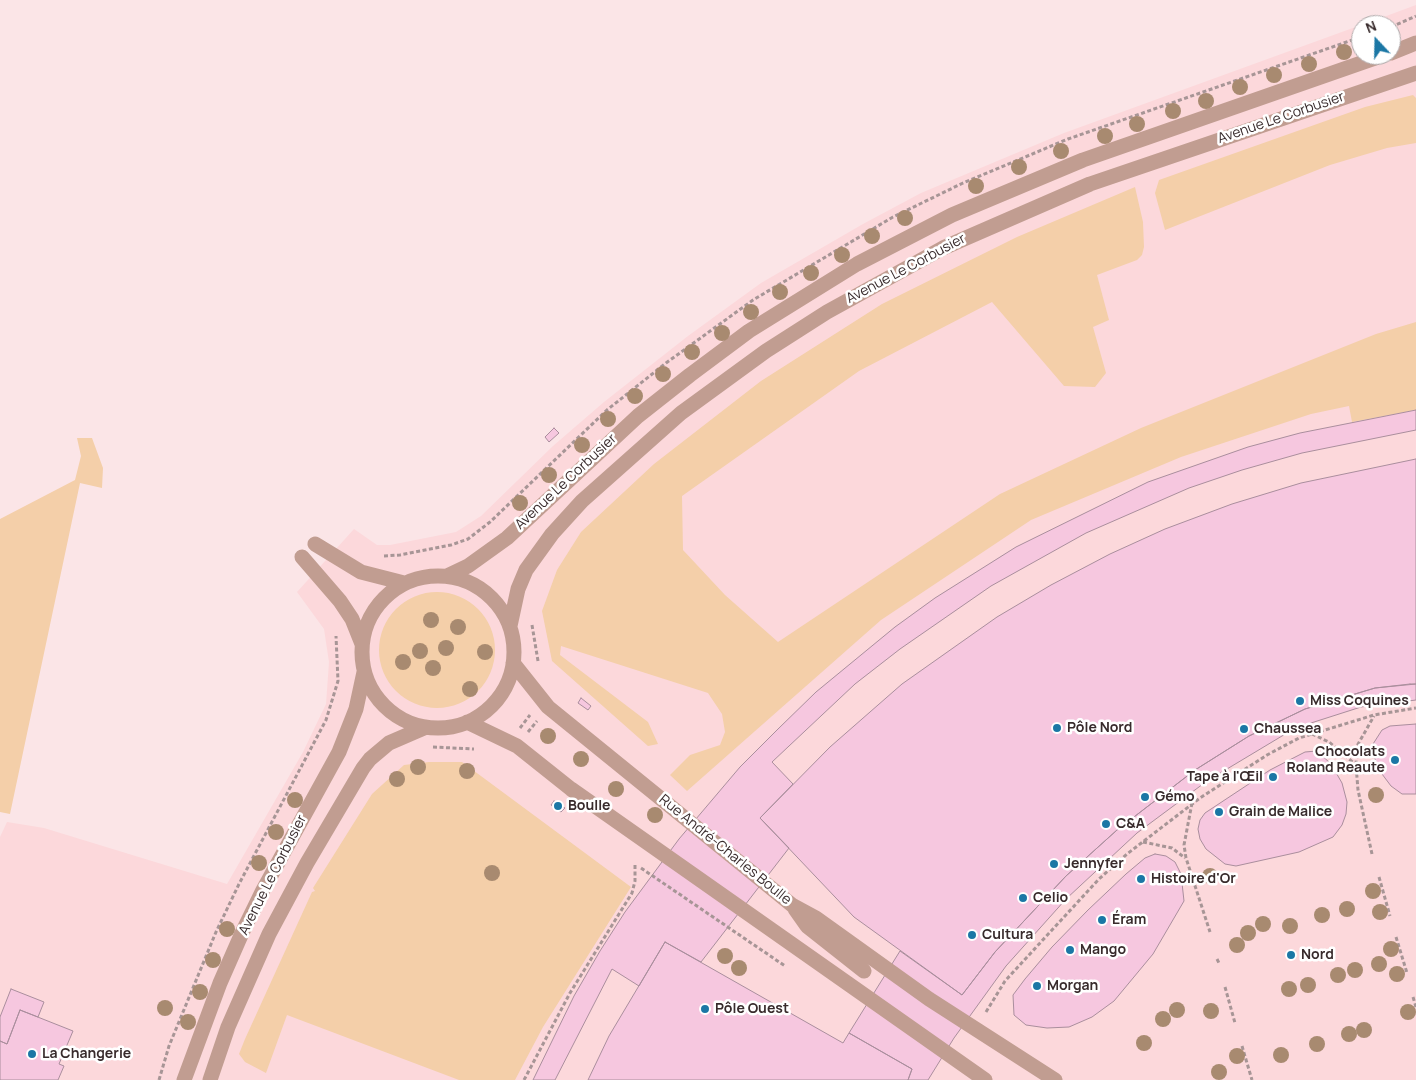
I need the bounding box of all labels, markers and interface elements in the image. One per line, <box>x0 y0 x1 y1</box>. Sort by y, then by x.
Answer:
north arrow <box>1351 15 1401 65</box>
text: N <box>1363 16 1379 37</box>
street label: Avenue Le Corbusier <box>1216 88 1346 148</box>
street label: Avenue Le Corbusier <box>843 230 969 308</box>
street label: Avenue Le Corbusier <box>512 431 620 533</box>
place label: Miss Coquines <box>1310 693 1409 709</box>
marker: Miss Coquines <box>1294 695 1306 707</box>
place label: Pôle Nord <box>1067 720 1132 736</box>
place label: Chaussea <box>1254 721 1321 737</box>
marker: Pôle Nord <box>1051 722 1063 734</box>
marker: Chaussea <box>1238 723 1250 735</box>
place label: Chocolats Roland Reaute <box>1287 744 1385 776</box>
marker: Chocolats Roland Reaute <box>1389 754 1401 766</box>
place label: Tape à l'Œil <box>1186 769 1263 785</box>
marker: Tape à l'Œil <box>1267 771 1279 783</box>
place label: Gémo <box>1155 789 1195 805</box>
street label: Rue André-Charles Boulle <box>655 791 795 909</box>
marker: Gémo <box>1139 791 1151 803</box>
place label: Boulle <box>568 798 611 814</box>
marker: Boulle <box>552 800 564 812</box>
place label: Grain de Malice <box>1229 804 1332 820</box>
marker: Grain de Malice <box>1213 806 1225 818</box>
street label: Avenue Le Corbusier <box>235 812 311 938</box>
place label: C&A <box>1116 816 1145 832</box>
marker: C&A <box>1100 818 1112 830</box>
place label: Jennyfer <box>1064 856 1124 872</box>
marker: Jennyfer <box>1048 858 1060 870</box>
place label: Histoire d'Or <box>1151 871 1236 887</box>
marker: Histoire d'Or <box>1135 873 1147 885</box>
place label: Celio <box>1033 890 1068 906</box>
marker: Celio <box>1017 892 1029 904</box>
place label: Éram <box>1112 912 1146 928</box>
marker: Éram <box>1096 914 1108 926</box>
place label: Cultura <box>982 927 1033 943</box>
marker: Cultura <box>966 929 978 941</box>
place label: Mango <box>1080 942 1126 958</box>
marker: Mango <box>1064 944 1076 956</box>
place label: Nord <box>1301 947 1334 963</box>
marker: Nord <box>1285 949 1297 961</box>
place label: Morgan <box>1047 978 1098 994</box>
marker: Morgan <box>1031 980 1043 992</box>
place label: Pôle Ouest <box>715 1001 789 1017</box>
marker: Pôle Ouest <box>699 1003 711 1015</box>
place label: La Changerie <box>42 1046 131 1062</box>
marker: La Changerie <box>26 1048 38 1060</box>

